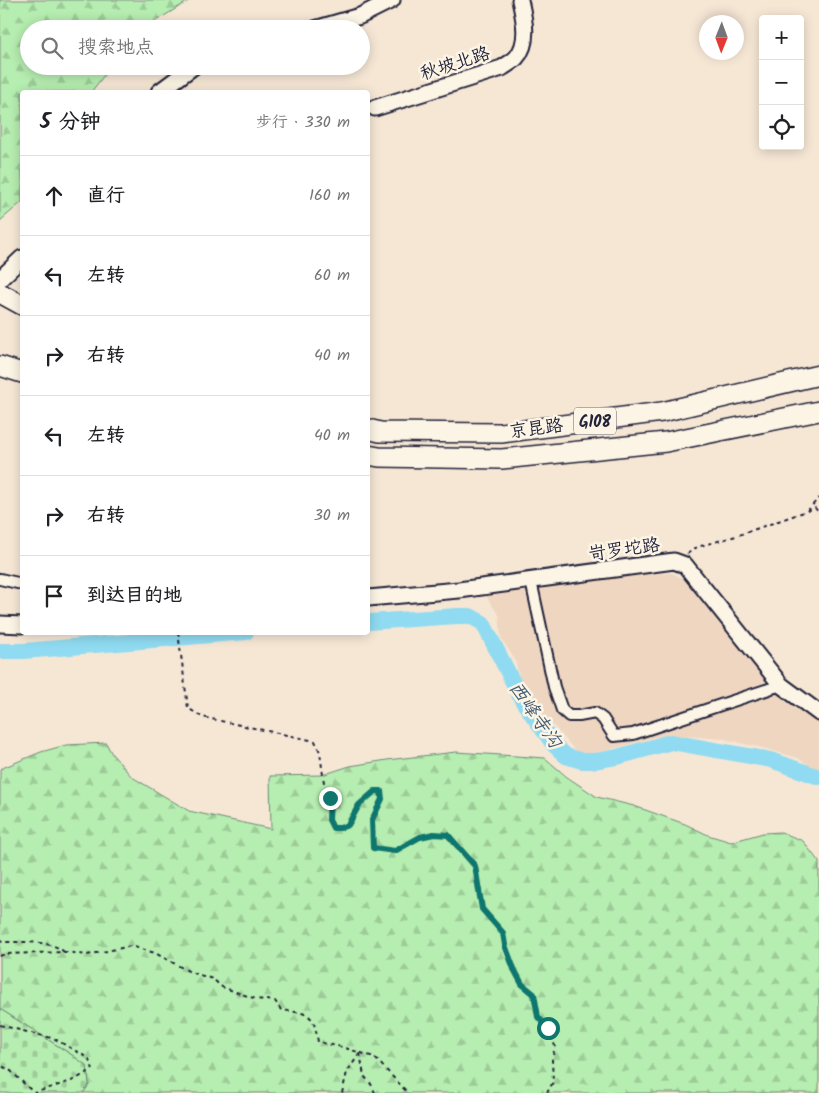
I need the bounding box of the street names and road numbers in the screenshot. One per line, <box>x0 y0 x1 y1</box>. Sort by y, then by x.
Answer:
street label: 秋坡北路 <box>417 40 494 89</box>
road number: G108 <box>574 408 616 434</box>
street label: 京昆路 <box>508 412 565 447</box>
street label: 岢罗坨路 <box>587 531 662 570</box>

